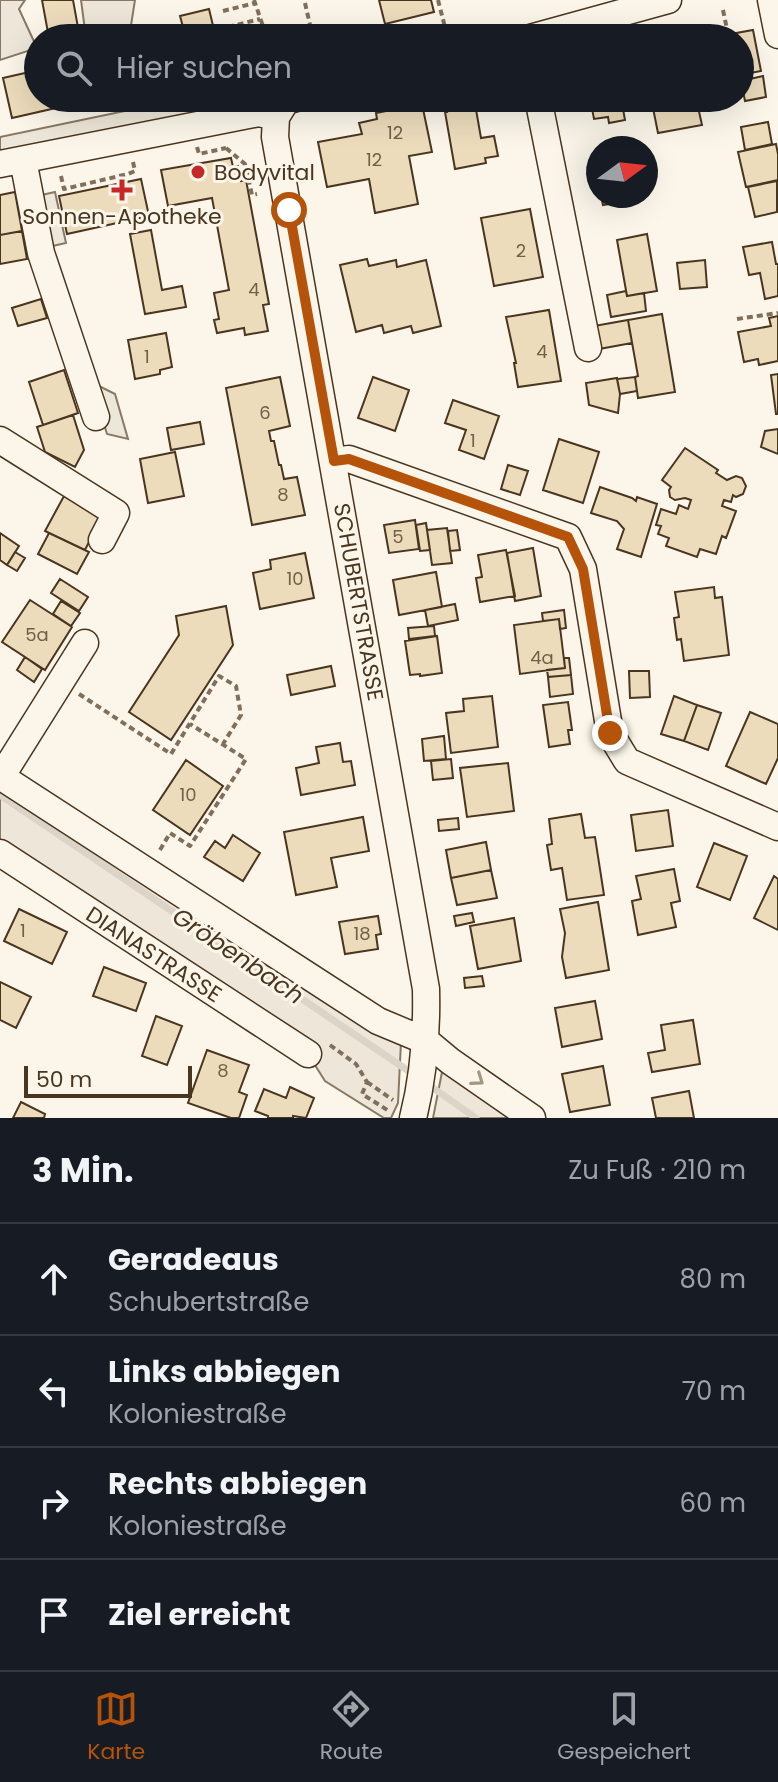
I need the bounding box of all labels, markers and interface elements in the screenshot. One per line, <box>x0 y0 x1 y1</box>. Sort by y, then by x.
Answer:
search box <box>24 24 754 112</box>
icon: search <box>52 46 96 90</box>
text: Hier suchen <box>116 46 292 89</box>
house number: 12 <box>387 120 403 145</box>
north arrow <box>586 136 658 208</box>
house number: 12 <box>366 147 382 172</box>
place label: Bodyvital <box>214 157 315 188</box>
marker: Bodyvital <box>189 163 207 181</box>
marker: Sonnen-Apotheke <box>113 181 131 199</box>
route start <box>271 192 307 228</box>
place label: Sonnen-Apotheke <box>22 201 222 232</box>
house number: 2 <box>516 238 526 263</box>
house number: 4 <box>248 277 260 302</box>
house number: 4 <box>536 339 548 364</box>
house number: 1 <box>144 344 150 369</box>
house number: 6 <box>259 400 271 425</box>
house number: 1 <box>470 428 476 453</box>
house number: 8 <box>277 482 289 507</box>
street label: SCHUBERTSTRASSE <box>326 501 391 703</box>
house number: 5 <box>392 524 404 549</box>
house number: 10 <box>286 566 304 591</box>
house number: 5a <box>25 622 49 647</box>
house number: 4a <box>530 645 554 670</box>
route end <box>592 715 628 751</box>
house number: 10 <box>179 782 197 807</box>
street label: DIANASTRASSE <box>80 899 228 1010</box>
water label: Gröbenbach <box>166 899 310 1012</box>
house number: 1 <box>20 918 26 943</box>
house number: 18 <box>353 921 371 946</box>
house number: 8 <box>217 1058 229 1083</box>
scale bar <box>24 1062 192 1098</box>
text: 50 m <box>36 1064 92 1095</box>
one-way arrow <box>470 1070 484 1085</box>
text: 3 Min. <box>32 1146 134 1194</box>
text: Zu Fuß · 210 m <box>568 1152 746 1188</box>
text: Geradeaus <box>108 1238 279 1281</box>
icon: ahead <box>32 1257 76 1301</box>
text: 80 m <box>680 1261 746 1297</box>
text: Schubertstraße <box>108 1284 309 1320</box>
text: Links abbiegen <box>108 1350 341 1393</box>
icon: left <box>32 1369 76 1413</box>
text: 70 m <box>682 1373 746 1409</box>
text: Koloniestraße <box>108 1396 287 1432</box>
text: Rechts abbiegen <box>108 1462 367 1505</box>
icon: right <box>32 1481 76 1525</box>
text: 60 m <box>679 1485 746 1521</box>
text: Koloniestraße <box>108 1508 287 1544</box>
icon: arrive <box>32 1593 76 1637</box>
text: Ziel erreicht <box>108 1593 290 1636</box>
tab: Karte <box>87 1687 145 1768</box>
tab: Route <box>320 1687 383 1768</box>
tab: Gespeichert <box>557 1687 691 1768</box>

